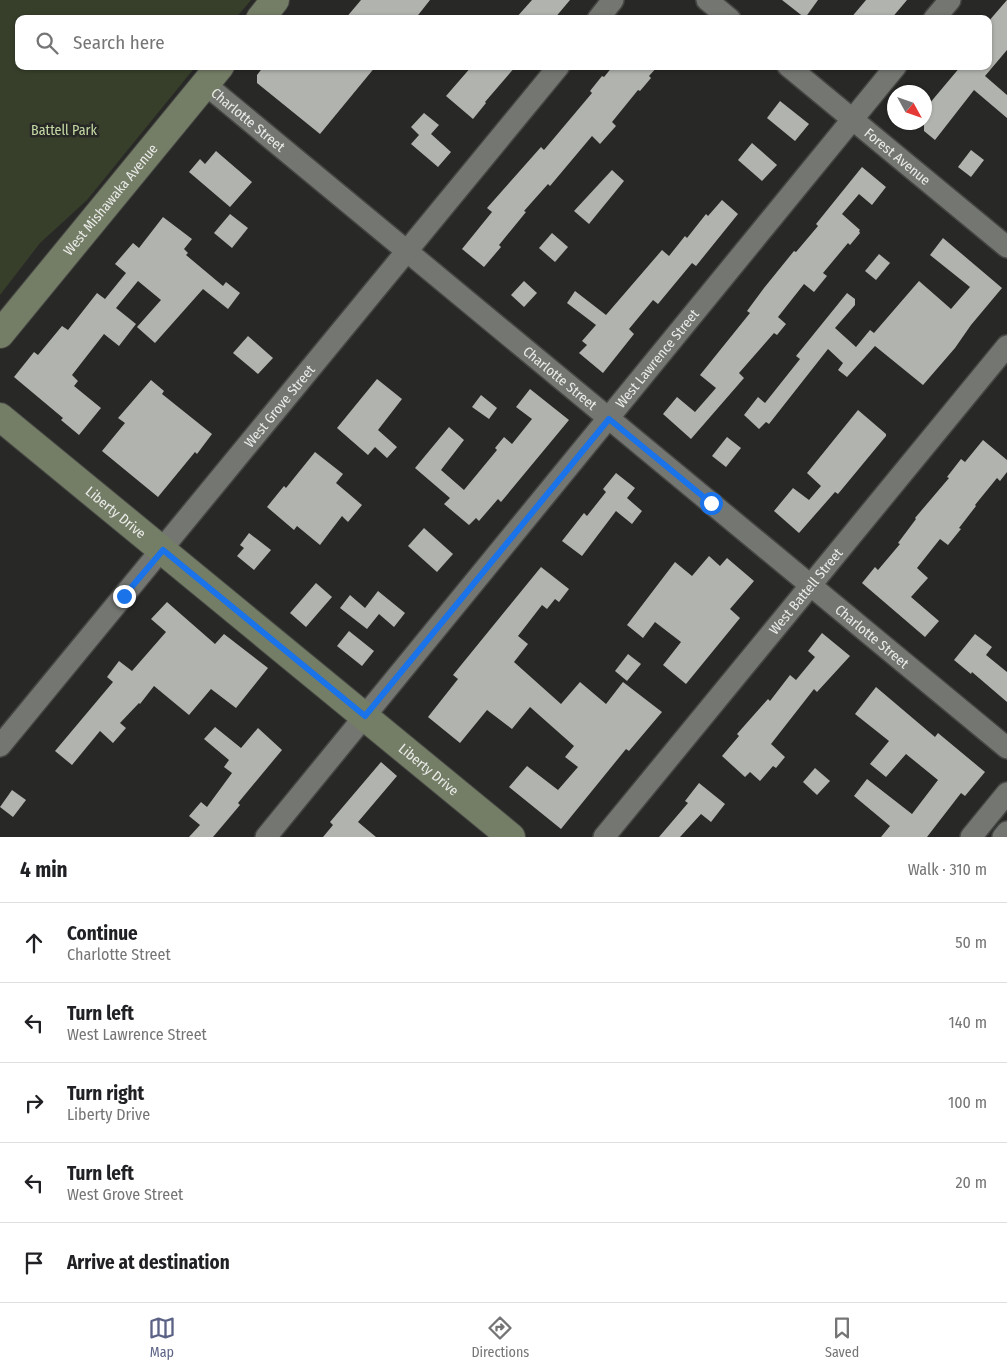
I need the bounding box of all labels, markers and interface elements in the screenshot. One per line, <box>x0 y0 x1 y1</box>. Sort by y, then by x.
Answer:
search box <box>15 15 992 70</box>
icon: search <box>33 29 61 57</box>
text: Search here <box>73 31 165 54</box>
street label: Charlotte Street <box>207 85 289 156</box>
north arrow <box>887 85 932 130</box>
park label: Battell Park <box>31 122 97 139</box>
street label: Forest Avenue <box>861 125 934 189</box>
street label: West Mishawaka Avenue <box>60 141 162 259</box>
street label: West Lawrence Street <box>612 306 703 412</box>
street label: Charlotte Street <box>519 343 600 414</box>
street label: West Grove Street <box>241 361 319 451</box>
street label: Liberty Drive <box>82 483 149 542</box>
route start <box>700 492 723 515</box>
street label: West Battell Street <box>766 545 847 638</box>
route end <box>113 585 136 608</box>
street label: Charlotte Street <box>831 601 912 672</box>
street label: Liberty Drive <box>395 740 462 800</box>
text: 4 min <box>20 857 68 883</box>
text: Walk · 310 m <box>908 860 987 879</box>
text: Continue <box>67 922 138 945</box>
icon: ahead <box>20 929 48 957</box>
text: 50 m <box>955 933 987 952</box>
text: Charlotte Street <box>67 945 171 964</box>
text: Turn left <box>67 1002 134 1025</box>
icon: left <box>20 1009 48 1037</box>
text: 140 m <box>949 1013 987 1032</box>
text: West Lawrence Street <box>67 1025 207 1044</box>
text: Turn right <box>67 1082 144 1105</box>
icon: right <box>20 1089 48 1117</box>
text: 100 m <box>948 1093 987 1112</box>
text: Liberty Drive <box>67 1105 150 1124</box>
text: Turn left <box>67 1162 134 1185</box>
icon: left <box>20 1169 48 1197</box>
text: 20 m <box>956 1173 987 1192</box>
text: West Grove Street <box>67 1185 183 1204</box>
icon: arrive <box>20 1249 48 1277</box>
text: Arrive at destination <box>67 1251 230 1274</box>
tab: Map <box>148 1314 176 1361</box>
tab: Directions <box>471 1314 529 1361</box>
tab: Saved <box>825 1314 859 1361</box>

